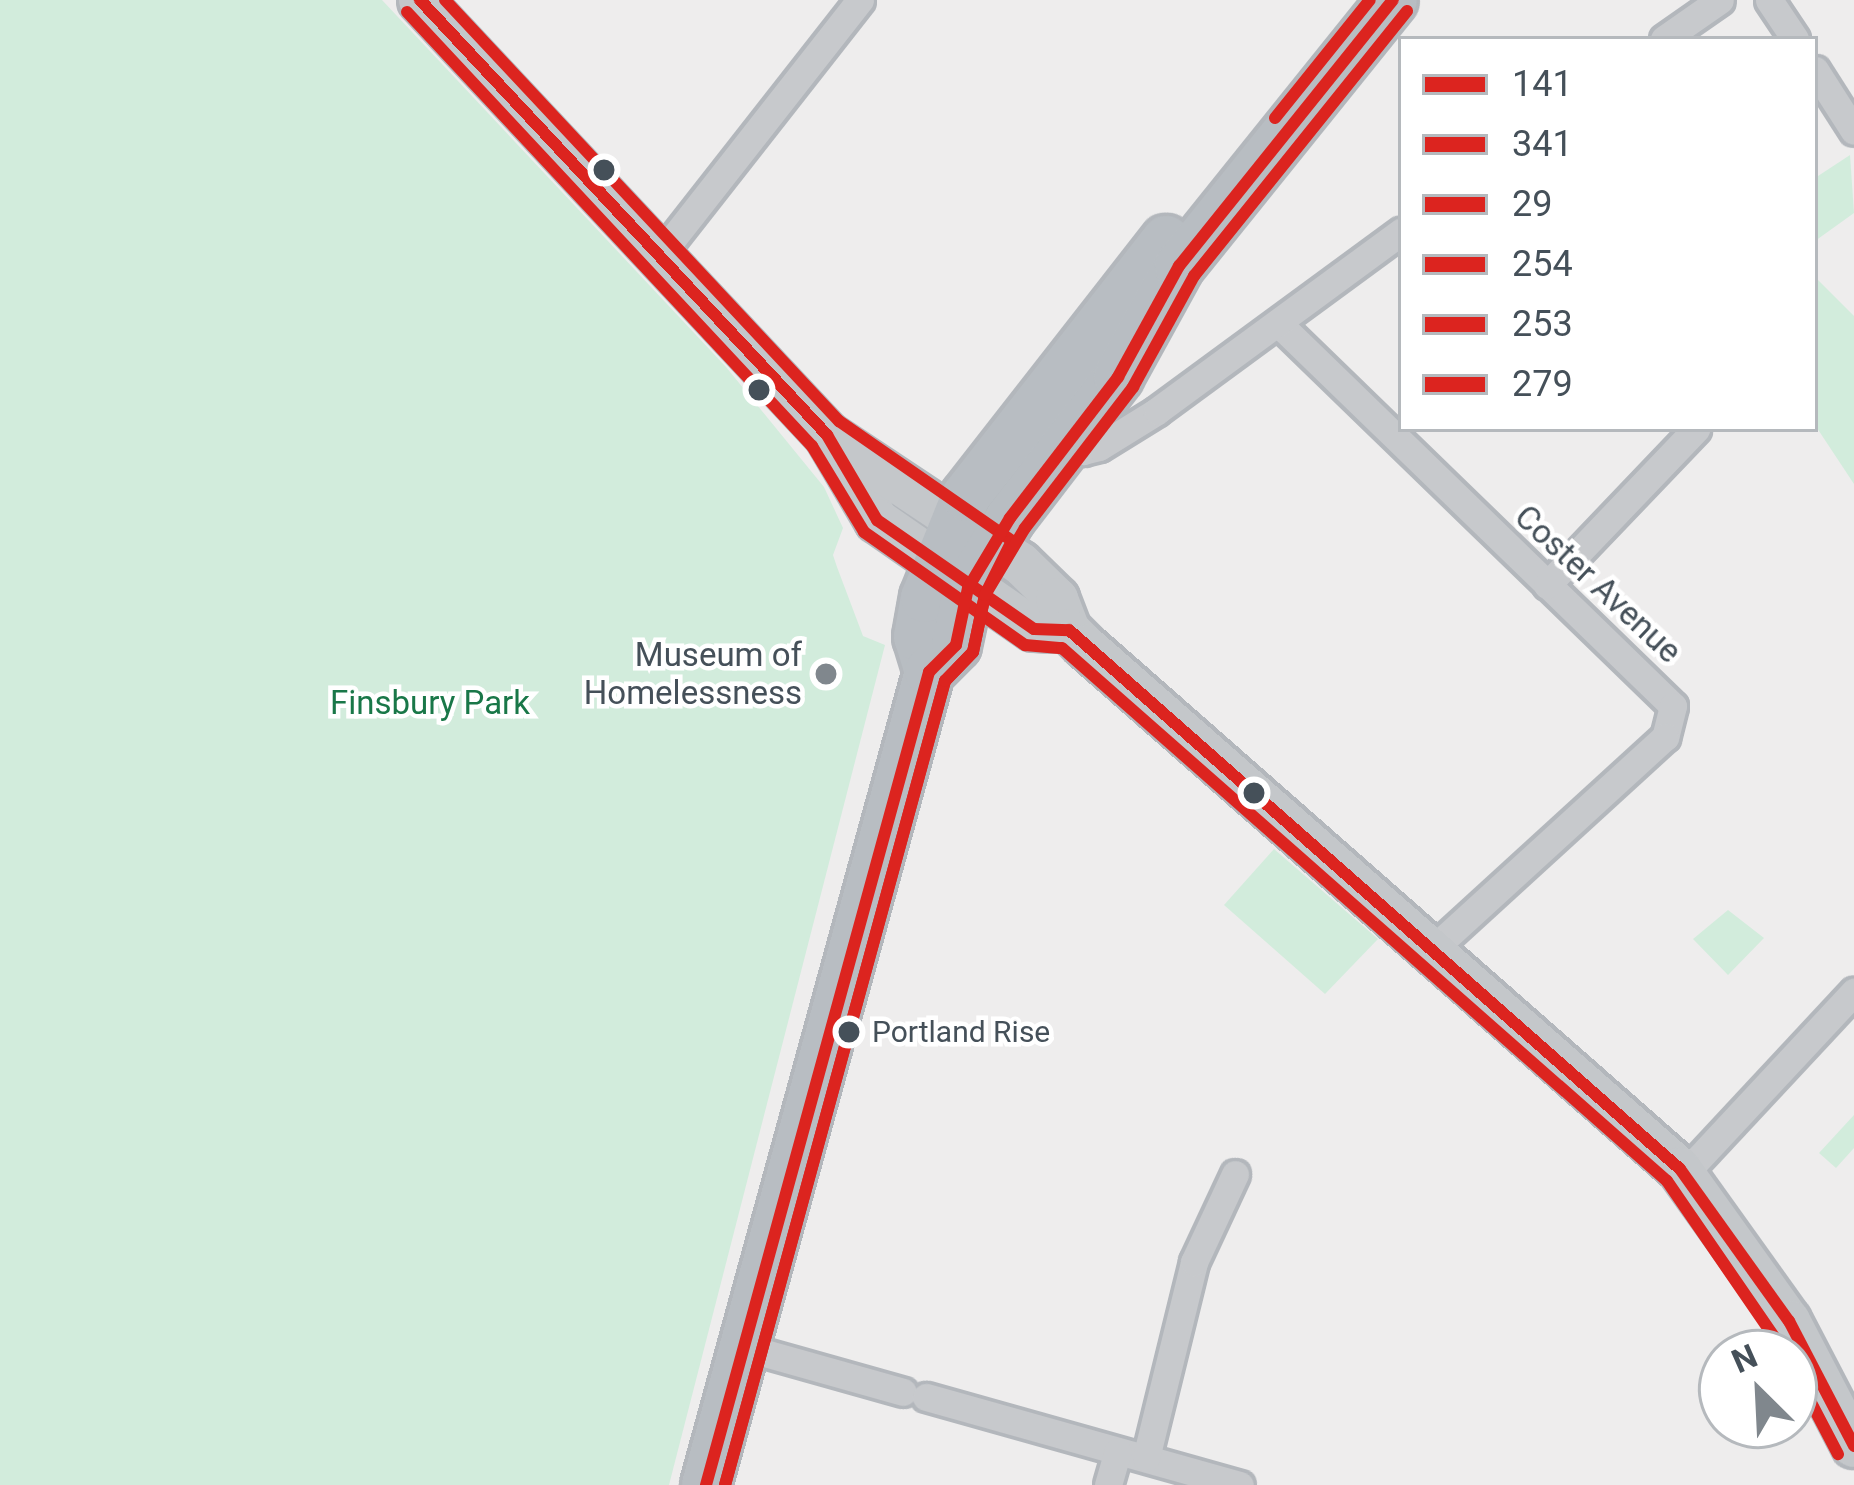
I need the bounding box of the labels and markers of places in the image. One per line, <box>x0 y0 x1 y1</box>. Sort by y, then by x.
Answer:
unlabelled marker <box>593 159 615 181</box>
unlabelled marker <box>748 379 770 401</box>
place label: Museum of Homelessness <box>584 635 802 713</box>
marker: Museum of Homelessness <box>813 661 839 687</box>
unlabelled marker <box>1243 782 1265 804</box>
place label: Portland Rise <box>872 1014 1050 1050</box>
marker: Portland Rise <box>838 1021 860 1043</box>

